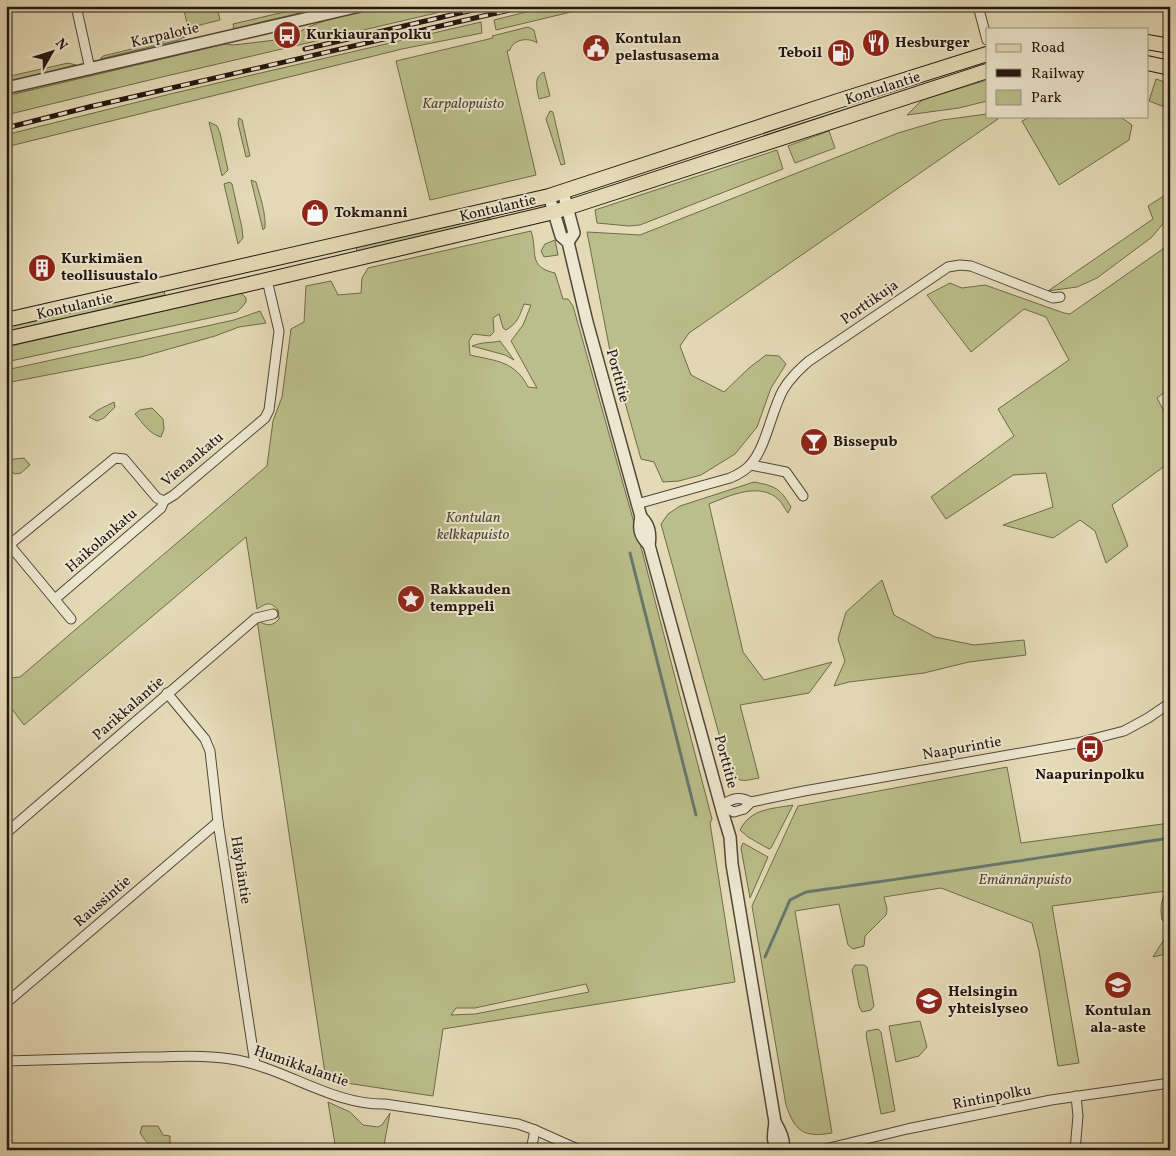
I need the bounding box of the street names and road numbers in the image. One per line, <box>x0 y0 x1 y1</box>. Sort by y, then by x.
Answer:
street label: Karpalotie <box>129 18 201 54</box>
street label: Kontulantie <box>843 67 923 111</box>
street label: Kontulantie <box>458 190 538 228</box>
street label: Porttikuja <box>837 275 903 331</box>
street label: Kontulantie <box>35 288 115 326</box>
street label: Porttitie <box>600 347 634 405</box>
street label: Vienankatu <box>157 428 229 492</box>
street label: Haikolankatu <box>61 504 143 578</box>
street label: Parikkalantie <box>89 672 169 746</box>
street label: Naapurintie <box>921 732 1003 766</box>
street label: Porttitie <box>708 733 742 791</box>
street label: Häyhäntie <box>224 834 256 906</box>
street label: Raussintie <box>70 871 136 933</box>
street label: Humikkalantie <box>251 1041 351 1093</box>
street label: Rintinpolku <box>951 1080 1033 1116</box>

